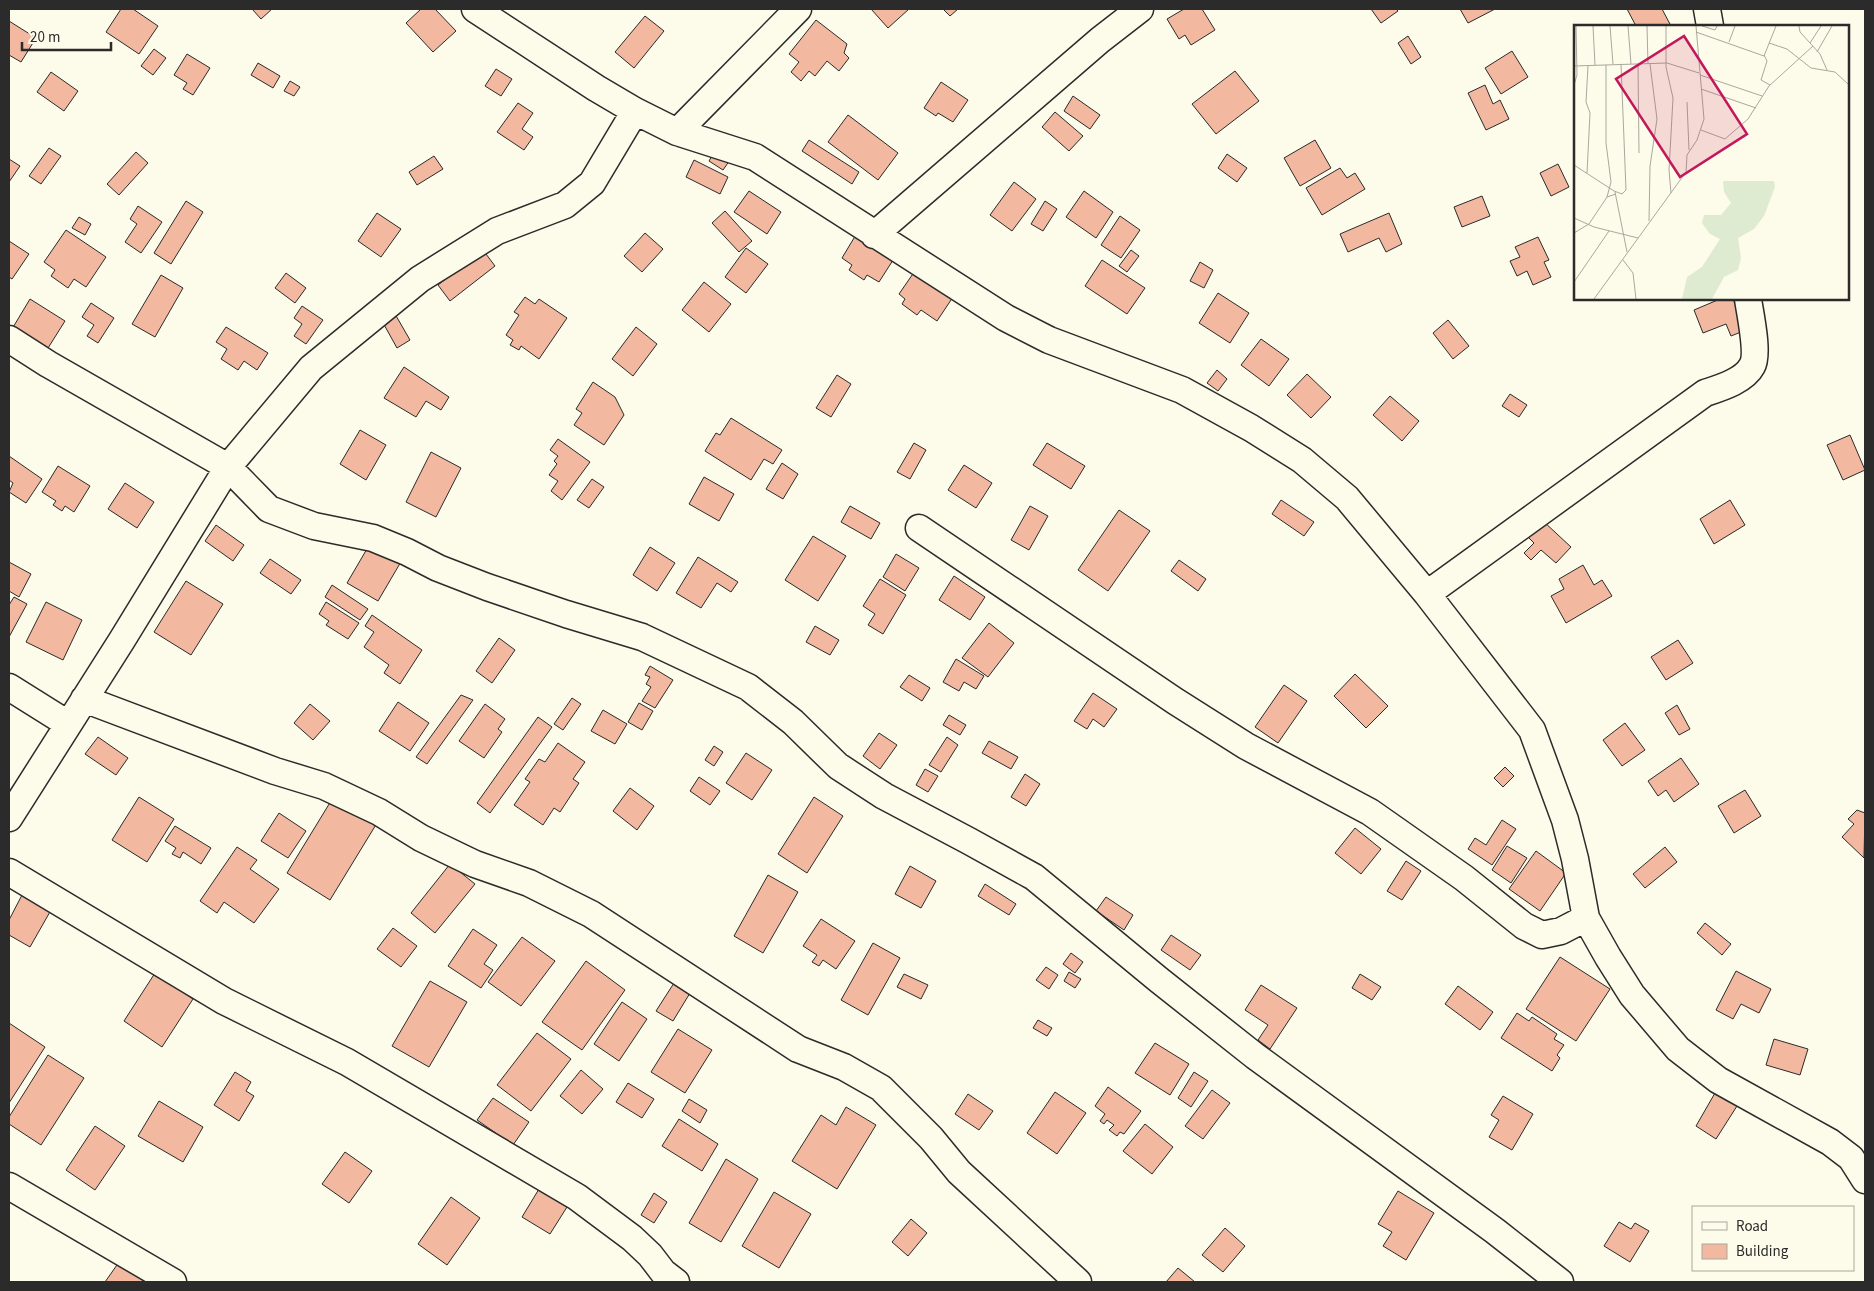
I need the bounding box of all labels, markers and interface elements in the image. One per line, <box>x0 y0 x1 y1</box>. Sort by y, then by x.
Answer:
scale bar <box>22 20 111 52</box>
inset map <box>1574 25 1849 300</box>
text: 20 m <box>30 27 60 48</box>
legend <box>1692 1206 1854 1271</box>
text: Road <box>1736 1216 1768 1237</box>
text: Building <box>1736 1241 1789 1262</box>

